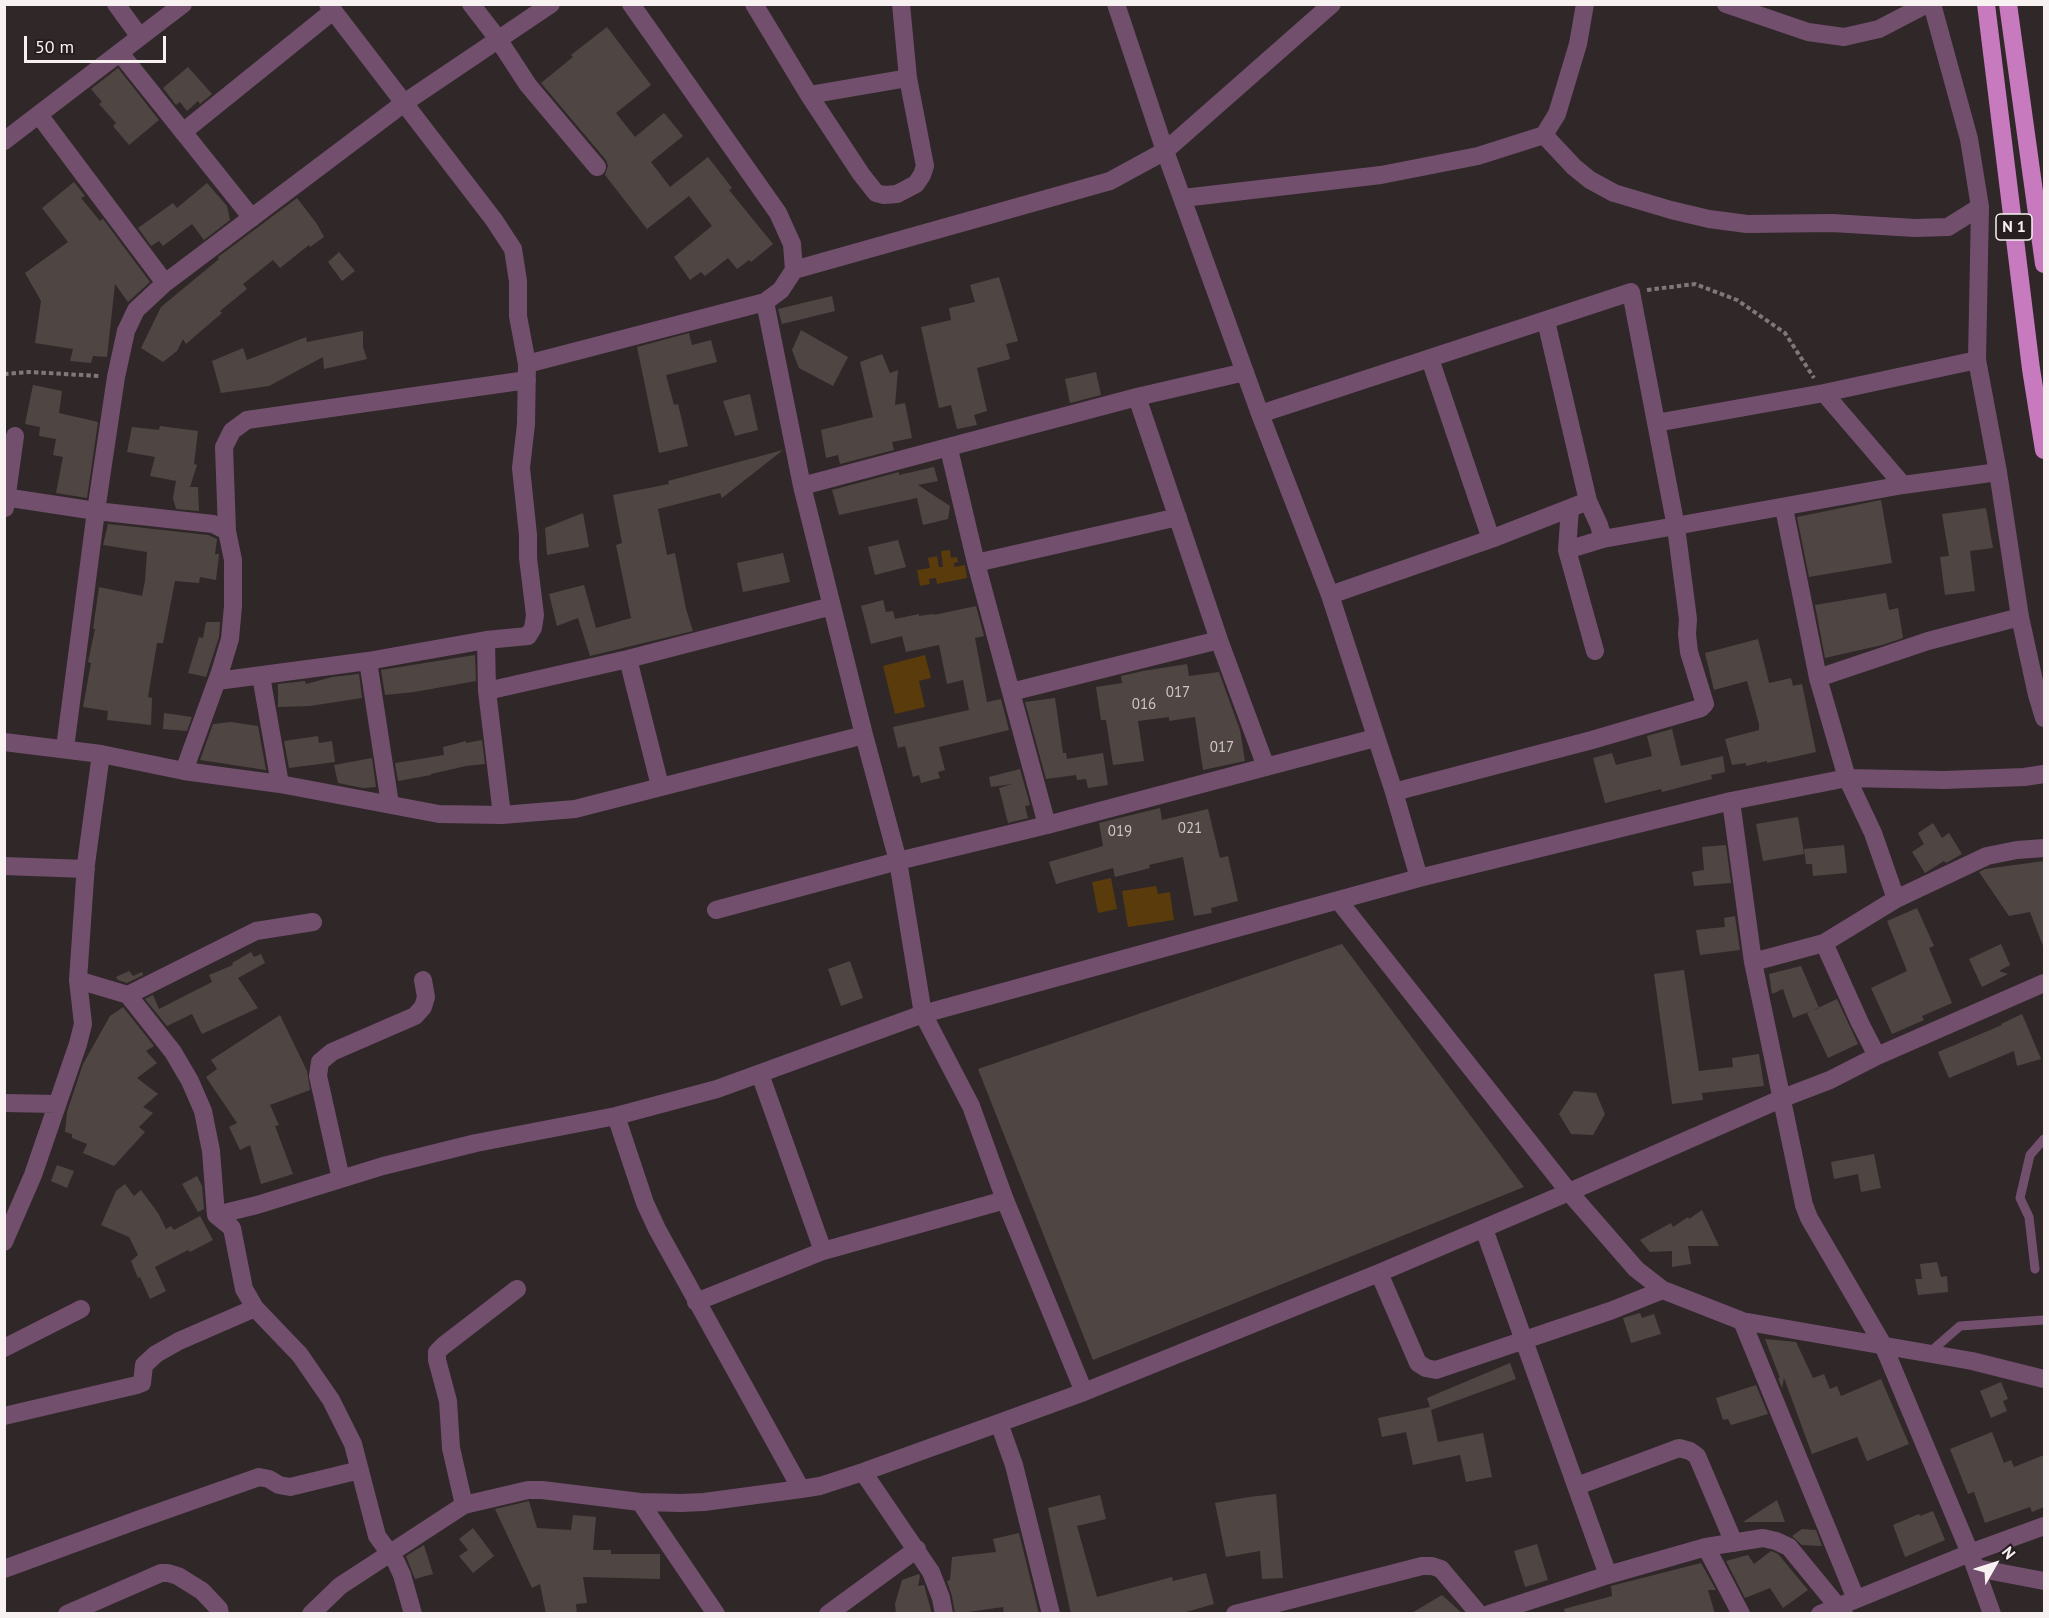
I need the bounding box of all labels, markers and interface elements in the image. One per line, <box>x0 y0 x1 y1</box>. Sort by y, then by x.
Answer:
scale bar <box>27 24 170 62</box>
text: 50 m <box>35 35 74 58</box>
road number: N 1 <box>1996 214 2032 240</box>
house number: 017 <box>1166 684 1190 702</box>
house number: 016 <box>1132 696 1156 714</box>
house number: 017 <box>1210 739 1234 757</box>
house number: 021 <box>1178 820 1202 838</box>
house number: 019 <box>1108 823 1132 841</box>
north arrow <box>1965 1534 2025 1594</box>
text: N <box>1998 1542 2020 1563</box>

